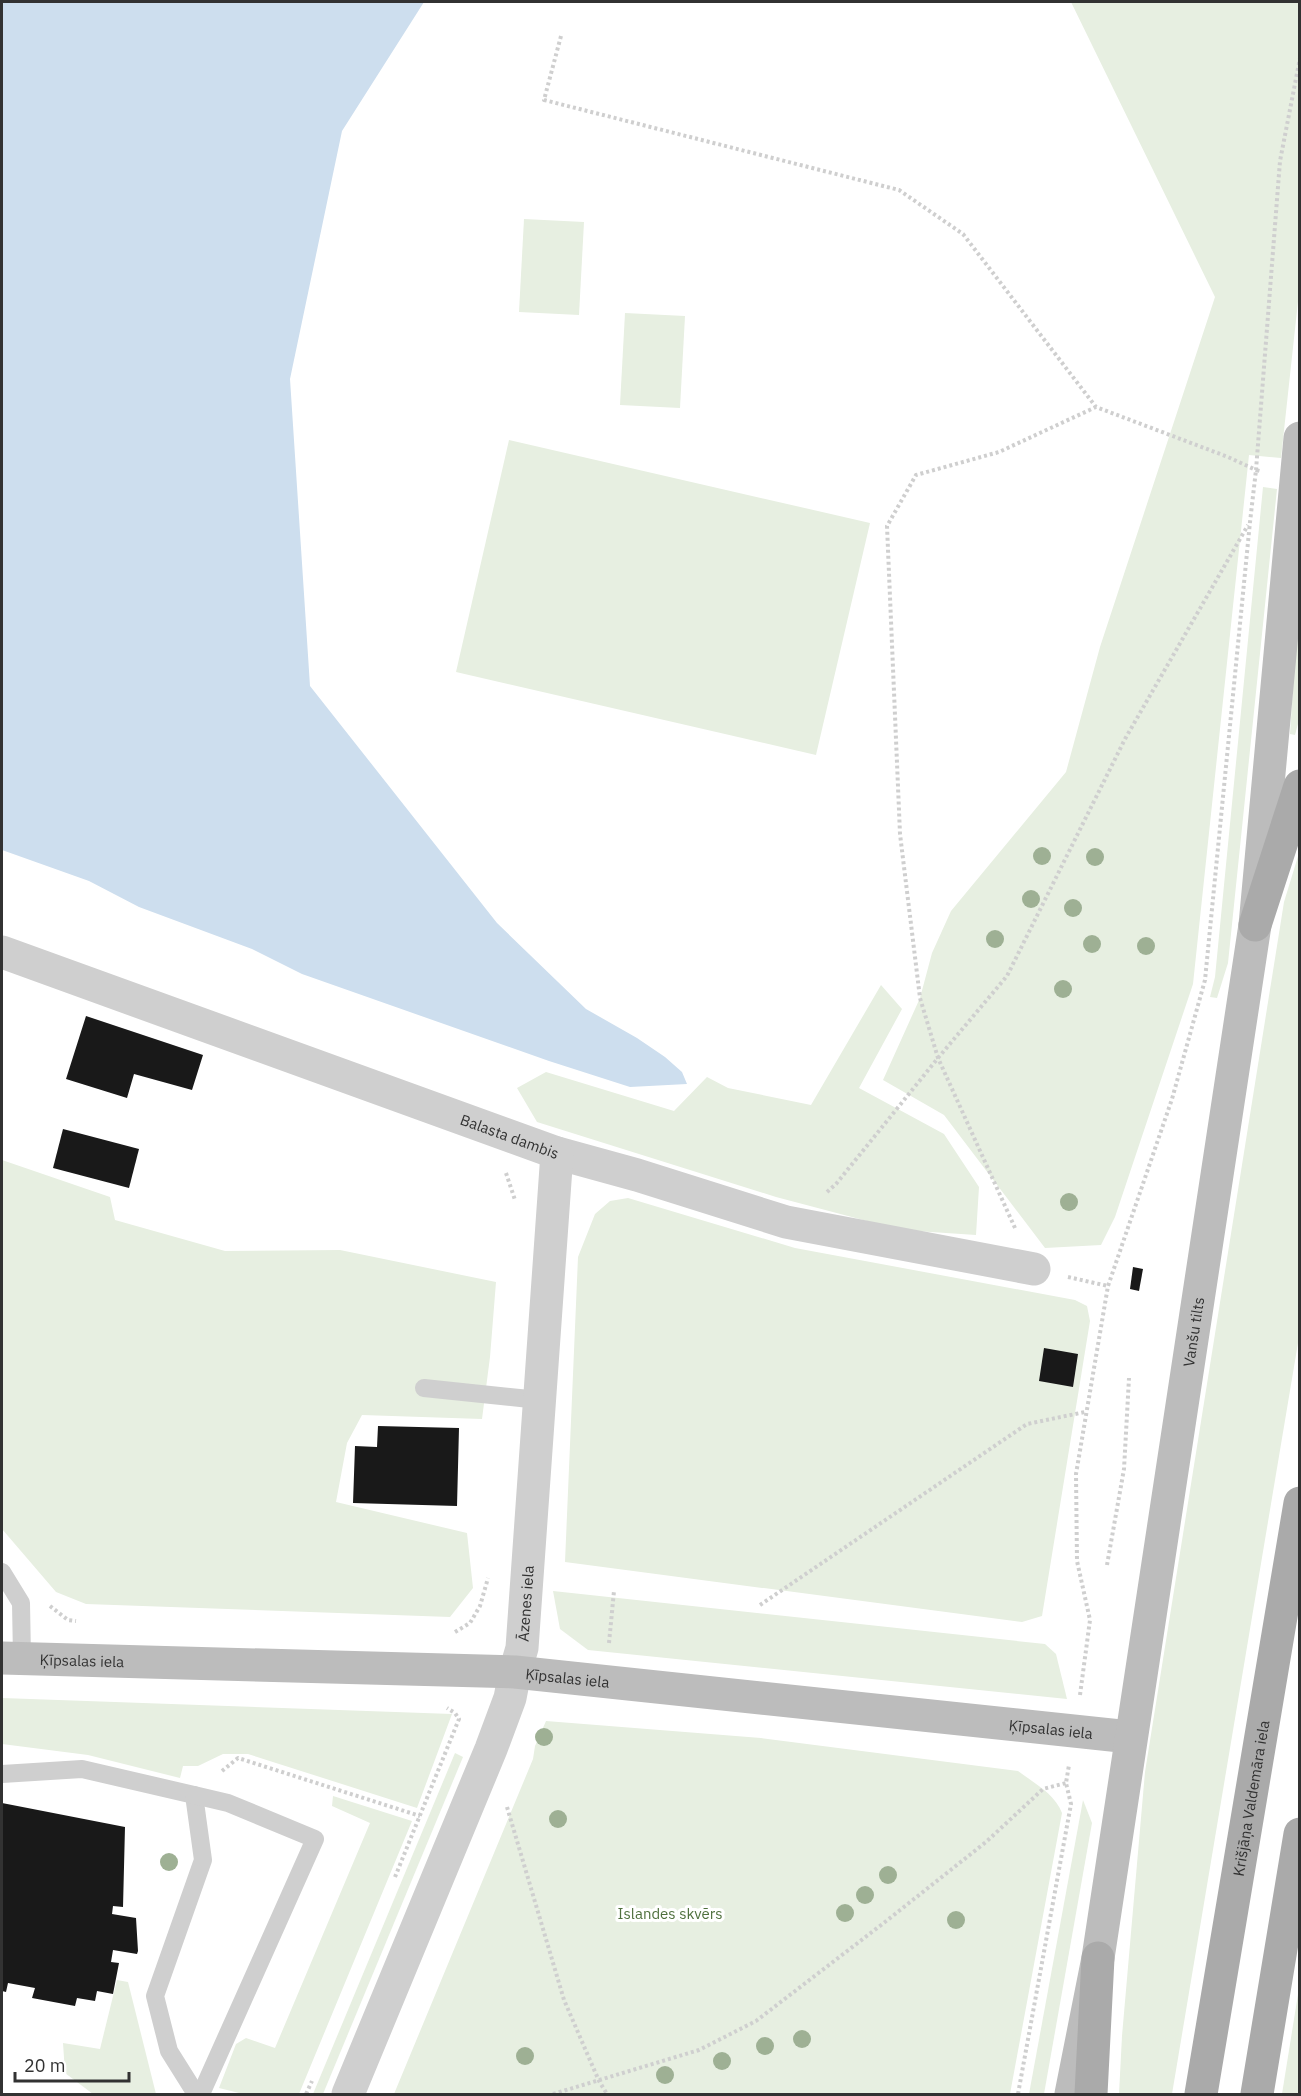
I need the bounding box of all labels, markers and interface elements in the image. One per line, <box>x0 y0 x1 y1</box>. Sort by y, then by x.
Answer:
street label: Balasta dambis <box>458 1109 562 1162</box>
street label: Vanšu tilts <box>1178 1296 1208 1368</box>
street label: Āzenes iela <box>513 1565 537 1642</box>
street label: Ķīpsalas iela <box>40 1650 124 1671</box>
street label: Ķīpsalas iela <box>525 1664 610 1691</box>
street label: Ķīpsalas iela <box>1008 1715 1094 1743</box>
street label: Krišjāņa Valdemāra iela <box>1228 1719 1273 1878</box>
park label: Islandes skvērs <box>618 1904 723 1923</box>
scale bar <box>15 2045 129 2083</box>
text: 20 m <box>24 2054 66 2077</box>

